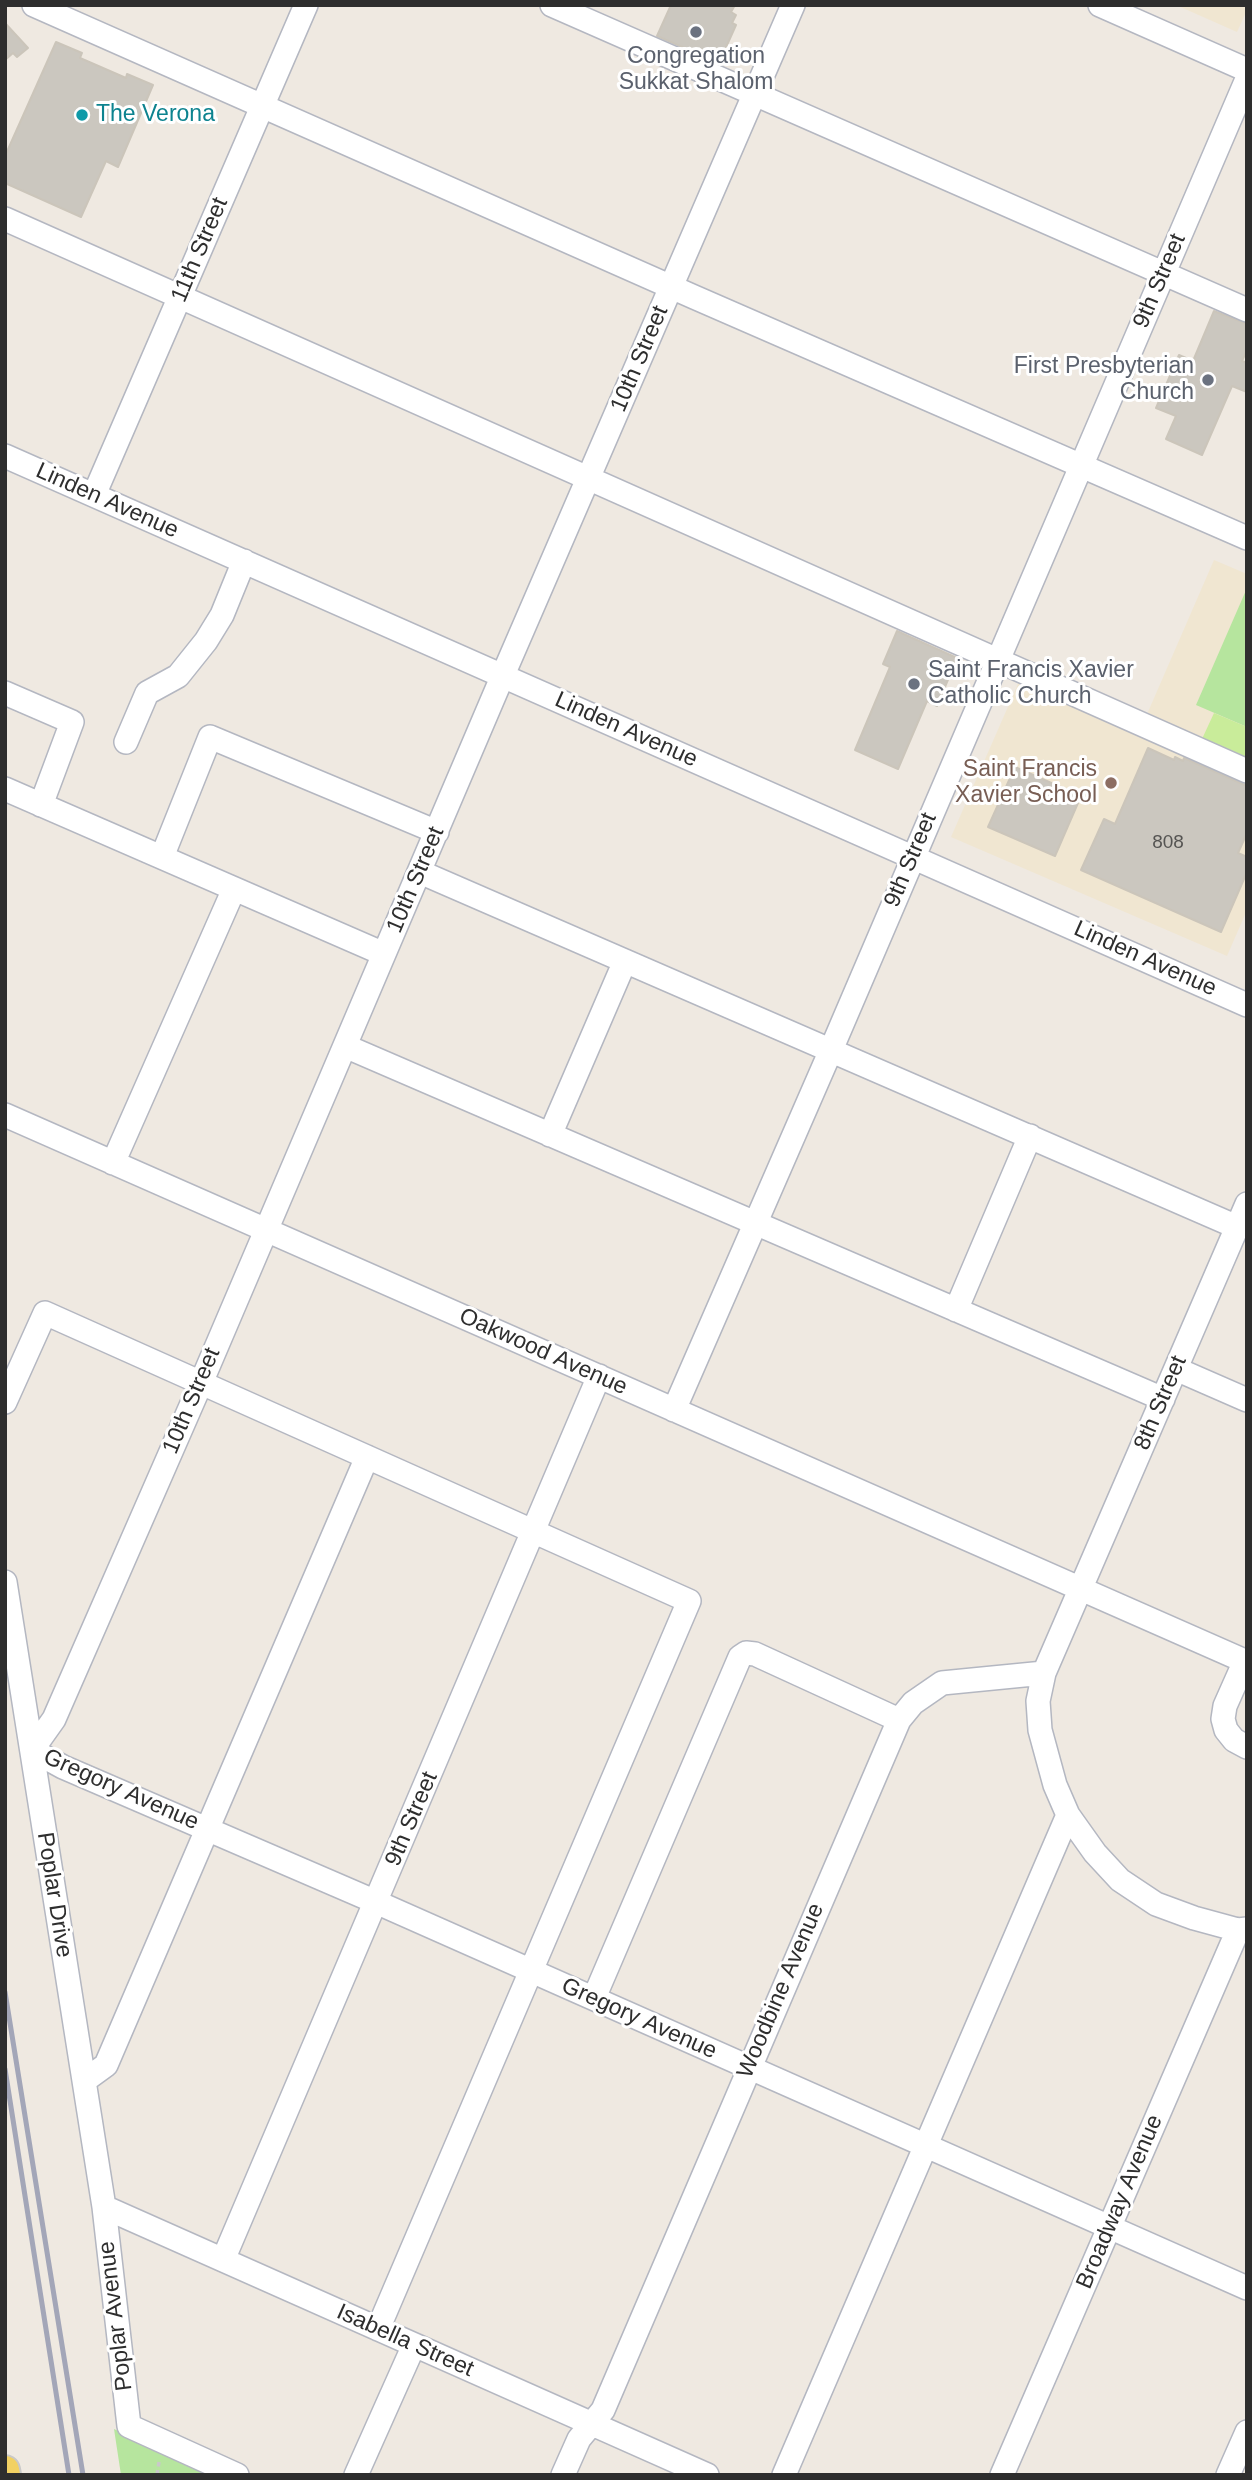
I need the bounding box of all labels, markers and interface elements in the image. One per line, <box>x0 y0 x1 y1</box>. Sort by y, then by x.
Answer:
marker: Congregation Sukkat Shalom <box>688 24 704 40</box>
place label: Congregation Sukkat Shalom <box>619 43 773 97</box>
place label: The Verona <box>96 101 215 129</box>
marker: The Verona <box>74 107 90 123</box>
street label: 11th Street <box>166 194 234 306</box>
street label: 9th Street <box>1128 230 1192 332</box>
street label: 10th Street <box>605 302 675 416</box>
place label: First Presbyterian Church <box>1014 353 1194 407</box>
marker: First Presbyterian Church <box>1200 372 1216 388</box>
street label: Linden Avenue <box>31 457 183 545</box>
place label: Saint Francis Xavier Catholic Church <box>928 657 1134 711</box>
marker: Saint Francis Xavier Catholic Church <box>906 676 922 692</box>
street label: Linden Avenue <box>550 686 702 774</box>
place label: Saint Francis Xavier School <box>955 756 1097 810</box>
marker: Saint Francis Xavier School <box>1103 775 1119 791</box>
street label: 9th Street <box>879 809 943 911</box>
street label: 10th Street <box>381 823 451 937</box>
house number: 808 <box>1152 832 1184 854</box>
street label: Linden Avenue <box>1069 915 1221 1003</box>
street label: Oakwood Avenue <box>455 1303 631 1401</box>
street label: 10th Street <box>157 1344 227 1458</box>
street label: 8th Street <box>1129 1352 1193 1454</box>
street label: Gregory Avenue <box>39 1743 203 1837</box>
street label: 9th Street <box>380 1768 444 1870</box>
street label: Poplar Drive <box>30 1830 78 1960</box>
street label: Woodbine Avenue <box>732 1899 830 2083</box>
street label: Gregory Avenue <box>557 1972 721 2066</box>
street label: Broadway Avenue <box>1071 2111 1169 2293</box>
street label: Poplar Avenue <box>93 2240 139 2392</box>
street label: Isabella Street <box>332 2298 478 2384</box>

